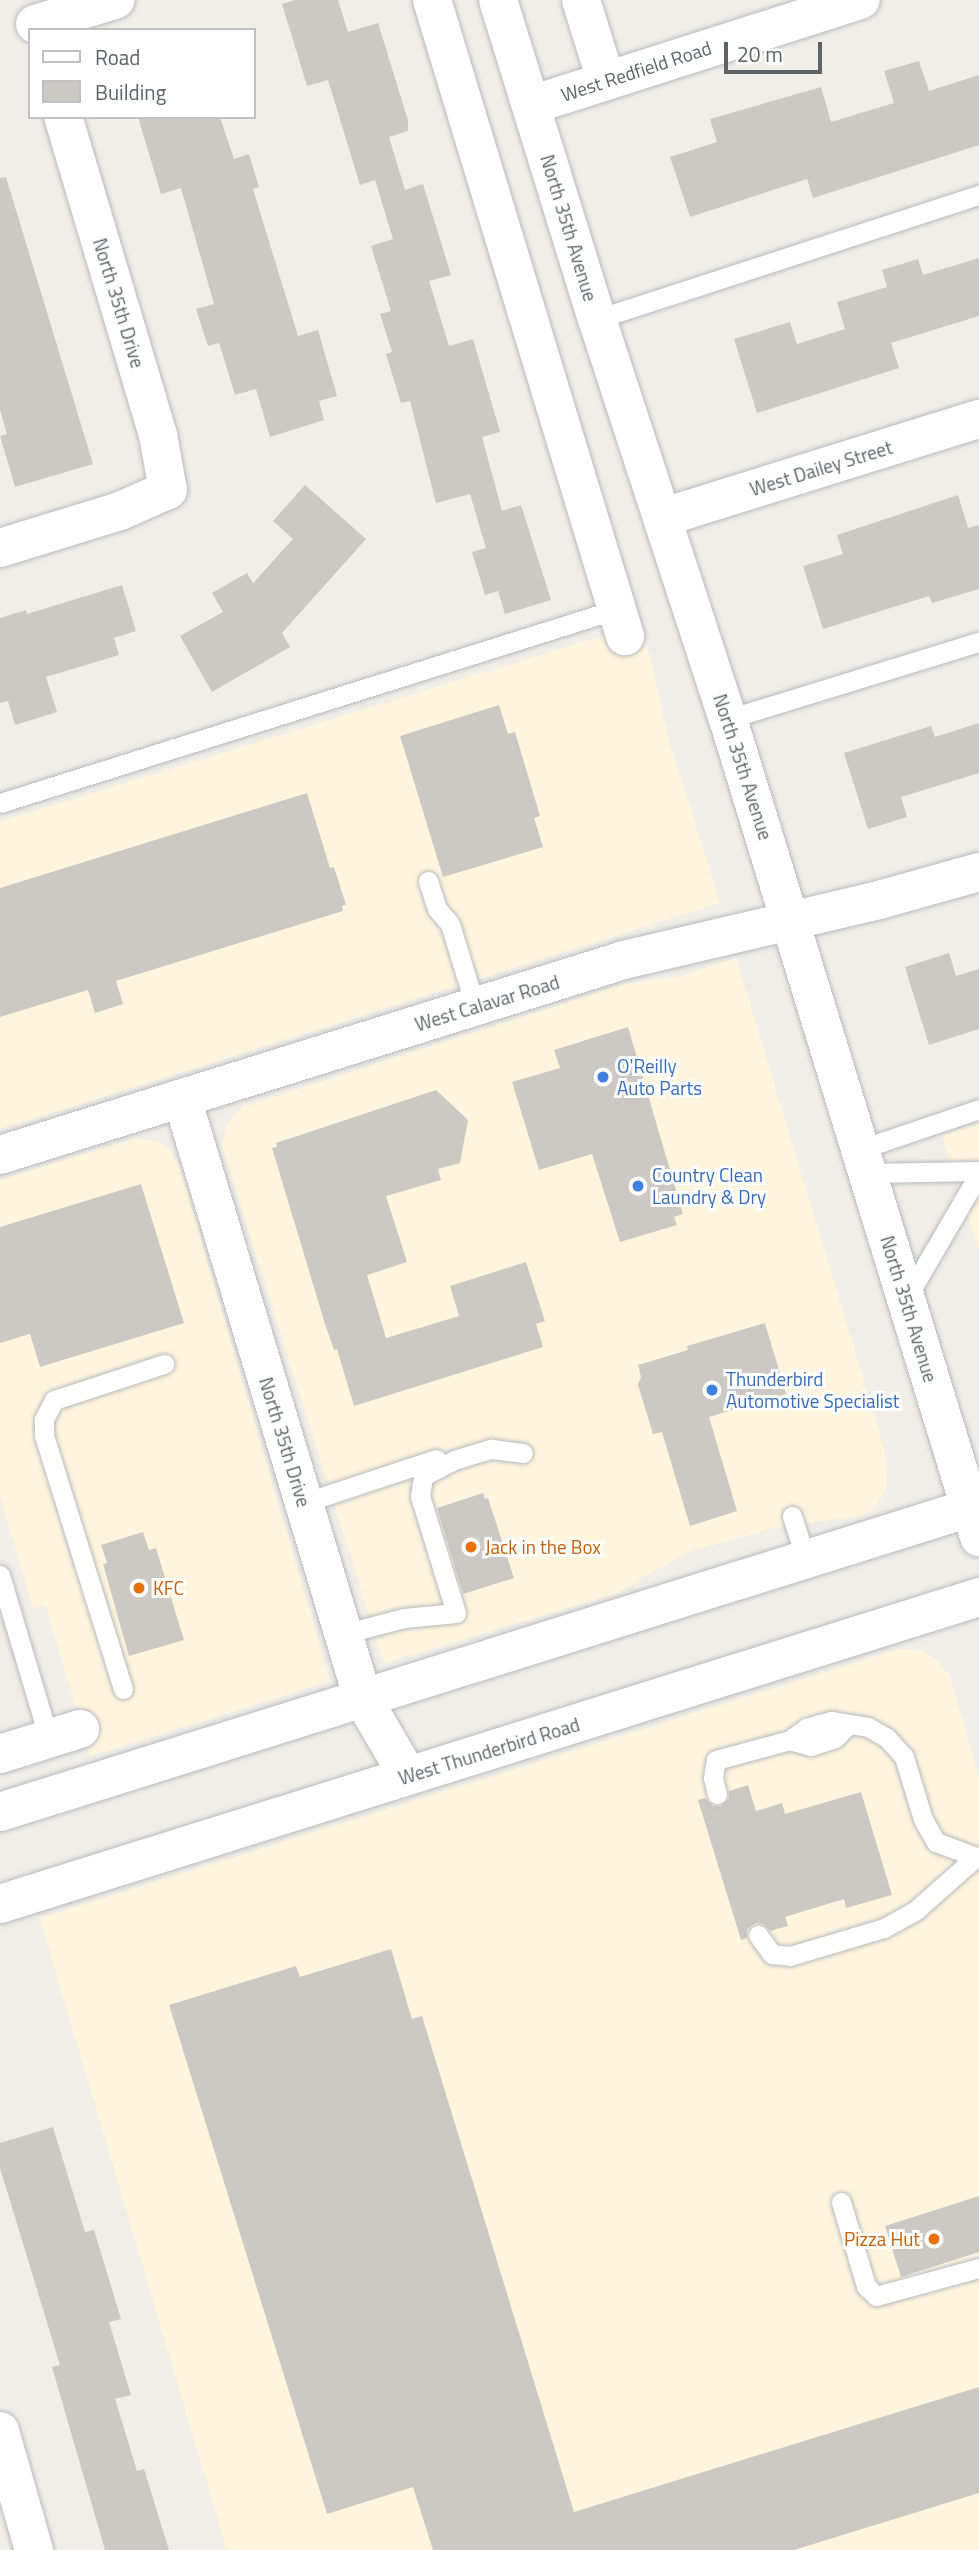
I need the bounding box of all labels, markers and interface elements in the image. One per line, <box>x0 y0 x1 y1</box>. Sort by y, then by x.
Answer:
legend <box>28 28 256 119</box>
scale bar <box>727 28 825 72</box>
street label: West Redfield Road <box>558 36 714 106</box>
text: 20 m <box>737 38 783 70</box>
text: Road <box>95 41 140 73</box>
text: Building <box>95 76 166 108</box>
street label: North 35th Avenue <box>536 152 602 304</box>
street label: North 35th Drive <box>88 235 150 371</box>
street label: West Dailey Street <box>747 435 895 501</box>
street label: North 35th Avenue <box>709 691 777 843</box>
street label: West Calavar Road <box>412 970 562 1036</box>
place label: O'Reilly Auto Parts <box>617 1055 702 1099</box>
marker: O'Reilly Auto Parts <box>595 1069 611 1085</box>
place label: Country Clean Laundry & Dry <box>652 1164 766 1208</box>
marker: Country Clean Laundry & Dry <box>630 1178 646 1194</box>
street label: North 35th Avenue <box>876 1233 942 1385</box>
place label: Thunderbird Automotive Specialist <box>726 1368 899 1412</box>
street label: North 35th Drive <box>254 1374 316 1510</box>
marker: Thunderbird Automotive Specialist <box>704 1382 720 1398</box>
place label: Jack in the Box <box>485 1536 601 1558</box>
marker: Jack in the Box <box>463 1539 479 1555</box>
place label: KFC <box>153 1577 184 1599</box>
marker: KFC <box>131 1580 147 1596</box>
street label: West Thunderbird Road <box>396 1713 582 1789</box>
place label: Pizza Hut <box>844 2228 920 2250</box>
marker: Pizza Hut <box>926 2231 942 2247</box>

